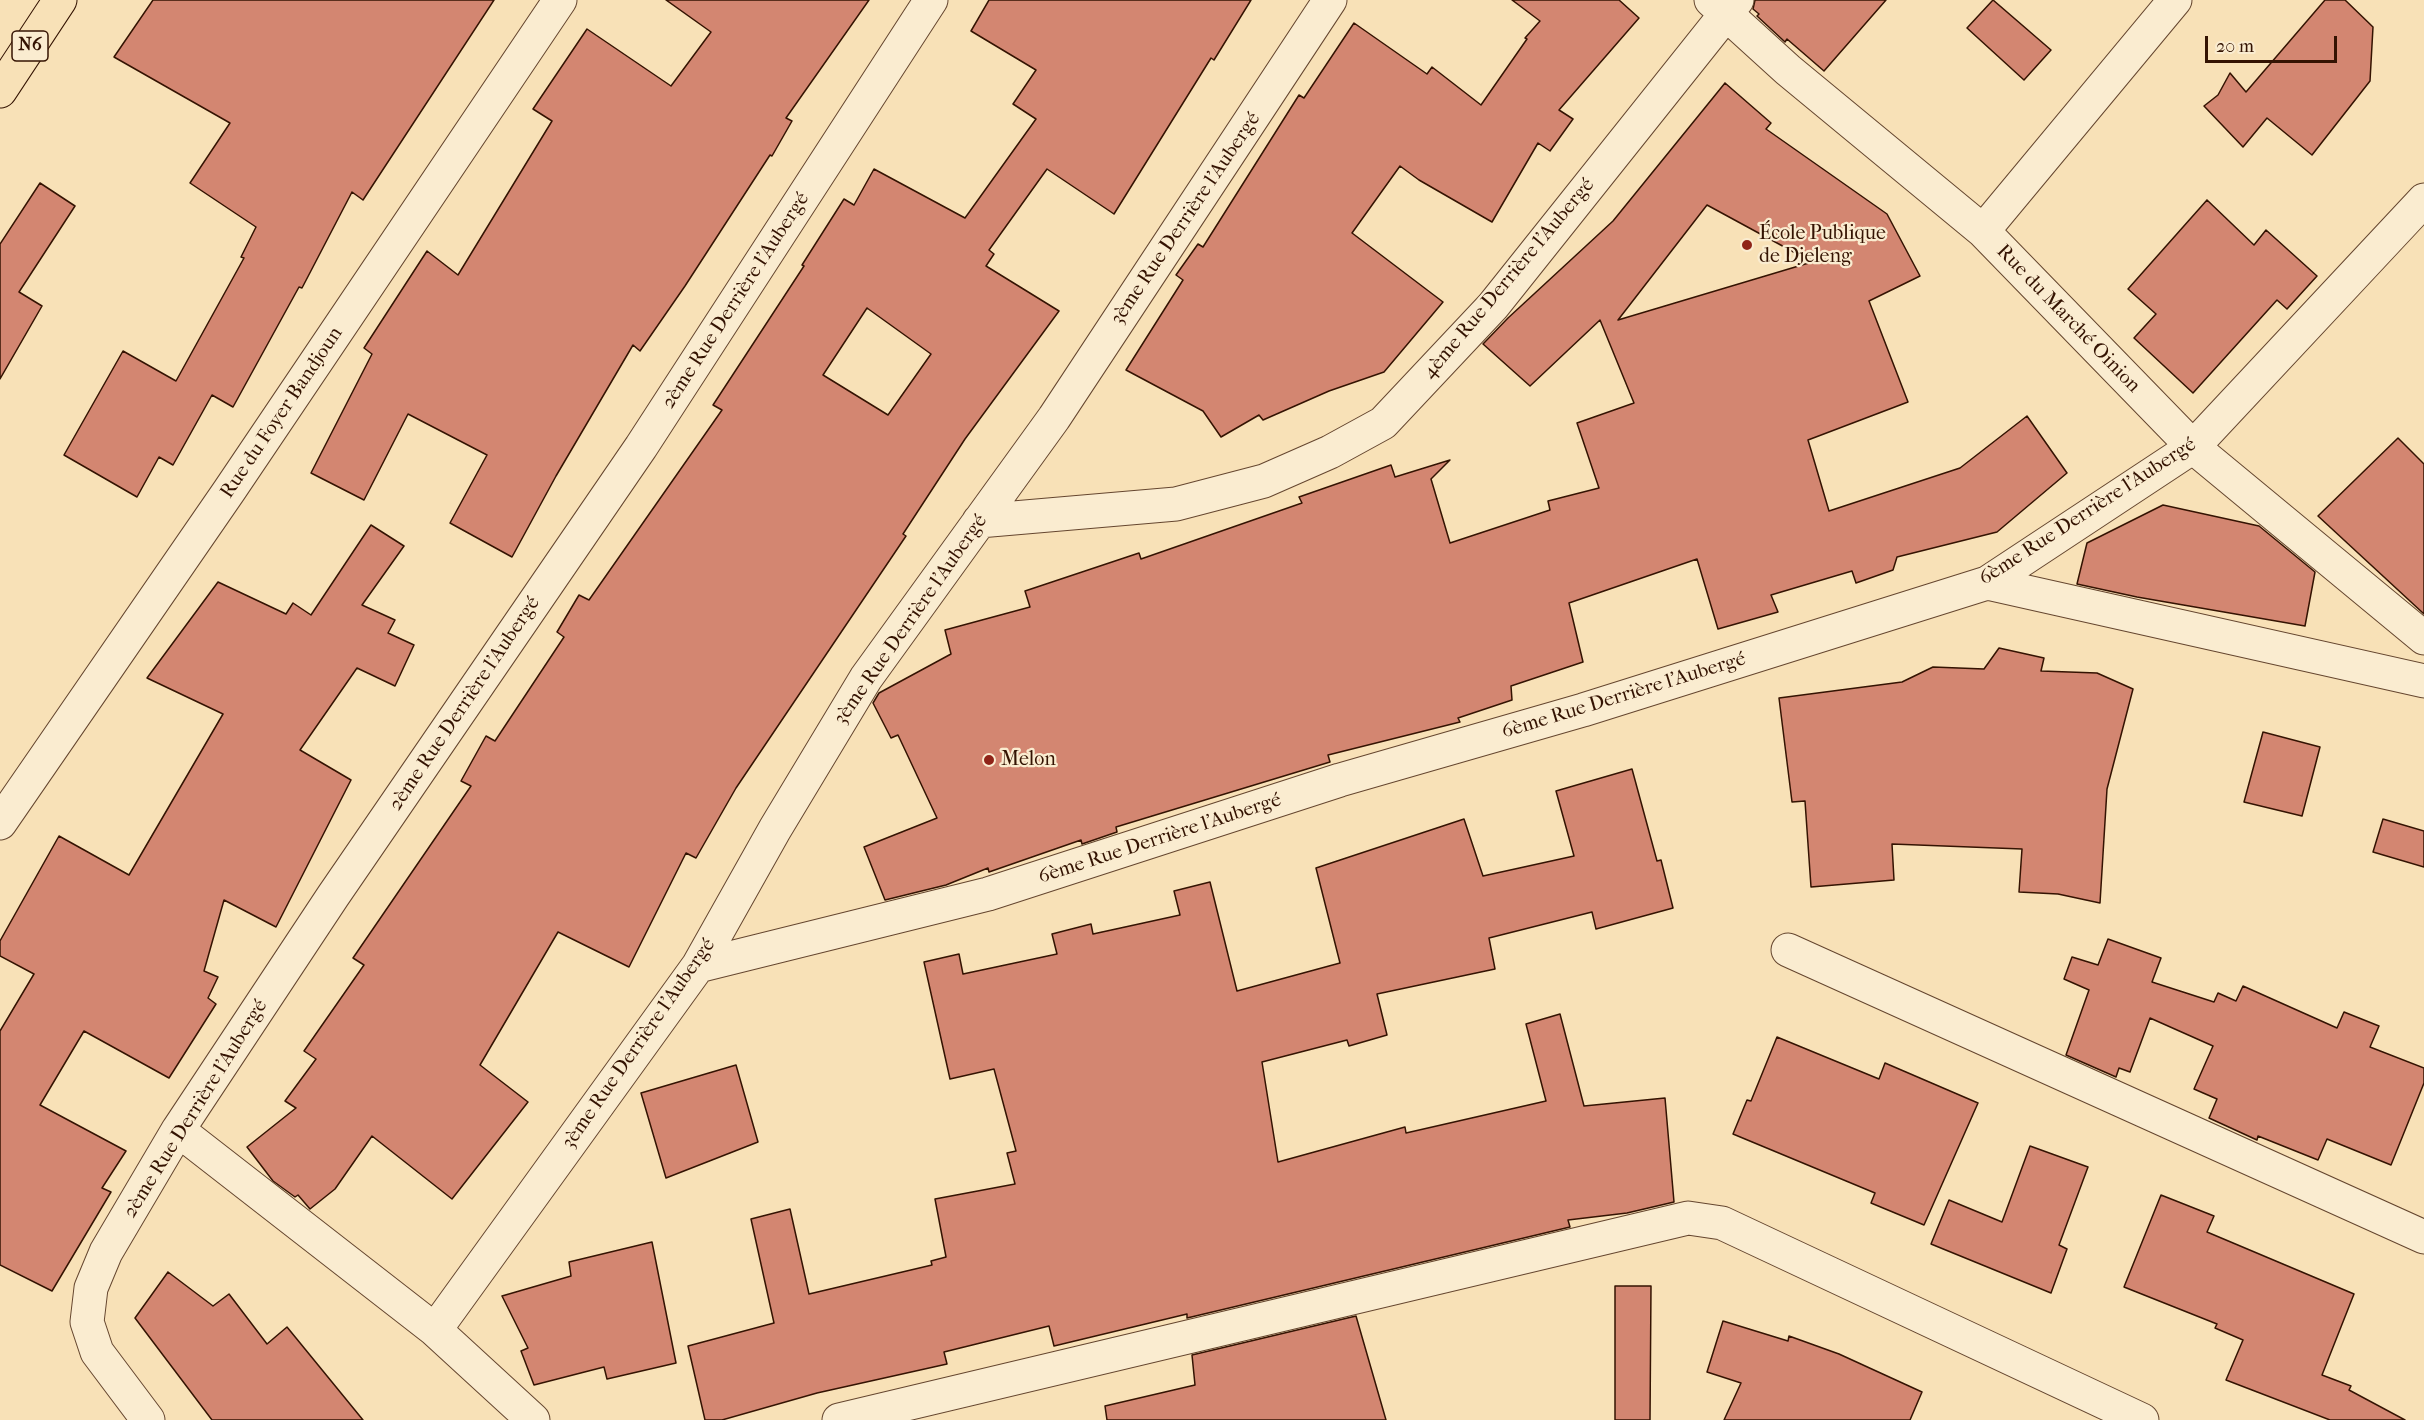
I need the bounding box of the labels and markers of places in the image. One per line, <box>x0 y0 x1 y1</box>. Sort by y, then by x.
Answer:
place label: École Publique de Djeleng <box>1759 222 1886 269</box>
marker: École Publique de Djeleng <box>1740 238 1754 252</box>
place label: Melon <box>1001 748 1056 772</box>
marker: Melon <box>982 753 996 767</box>

